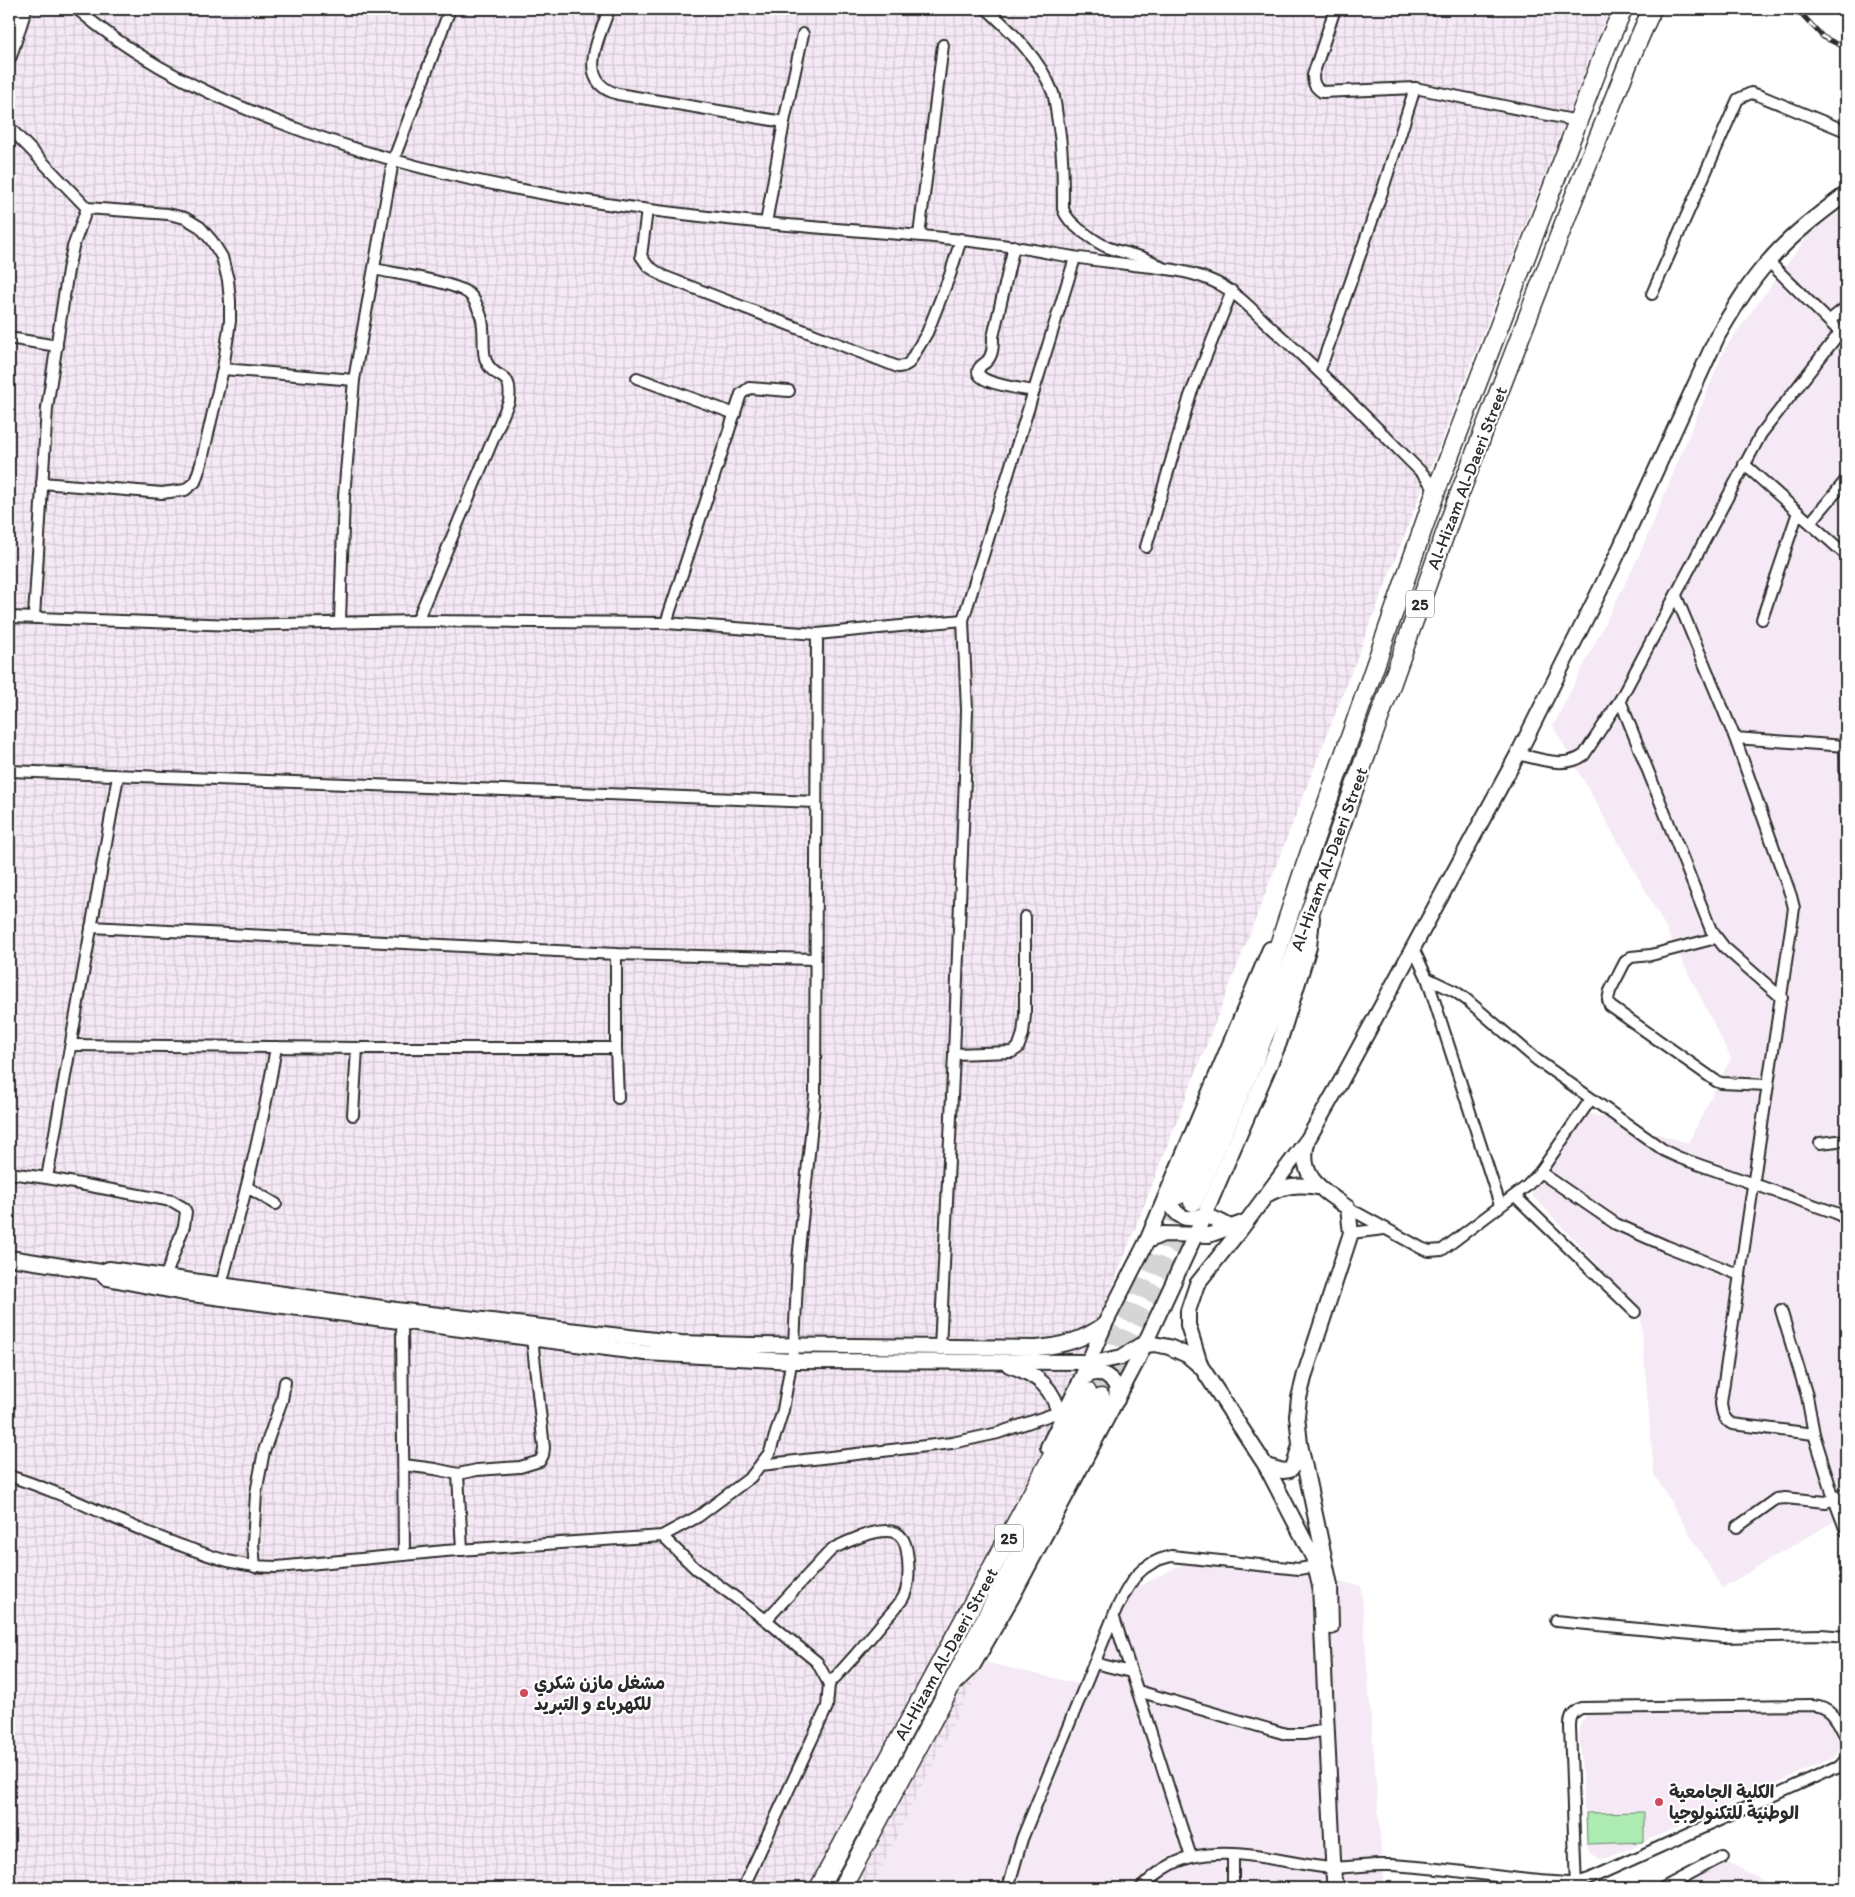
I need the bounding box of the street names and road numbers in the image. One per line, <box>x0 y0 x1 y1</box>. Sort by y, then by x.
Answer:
street label: Al-Hizam Al-Daeri Street <box>1422 383 1512 573</box>
road number: 25 <box>1406 590 1434 618</box>
street label: Al-Hizam Al-Daeri Street <box>1285 764 1373 954</box>
road number: 25 <box>995 1525 1023 1552</box>
street label: Al-Hizam Al-Daeri Street <box>889 1564 1003 1744</box>

